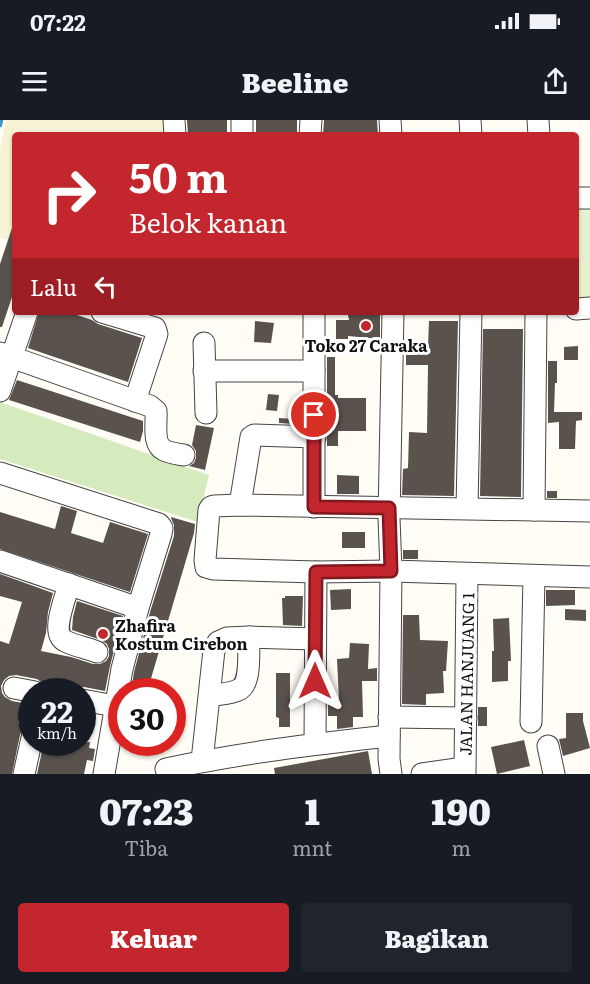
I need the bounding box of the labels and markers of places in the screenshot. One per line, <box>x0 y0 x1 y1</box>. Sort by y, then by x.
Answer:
marker: Toko 27 Caraka <box>359 319 373 333</box>
place label: Toko 27 Caraka <box>304 333 428 357</box>
pin <box>288 389 339 440</box>
place label: Zhafira Kostum Cirebon <box>115 613 248 655</box>
marker: Zhafira Kostum Cirebon <box>96 627 110 641</box>

